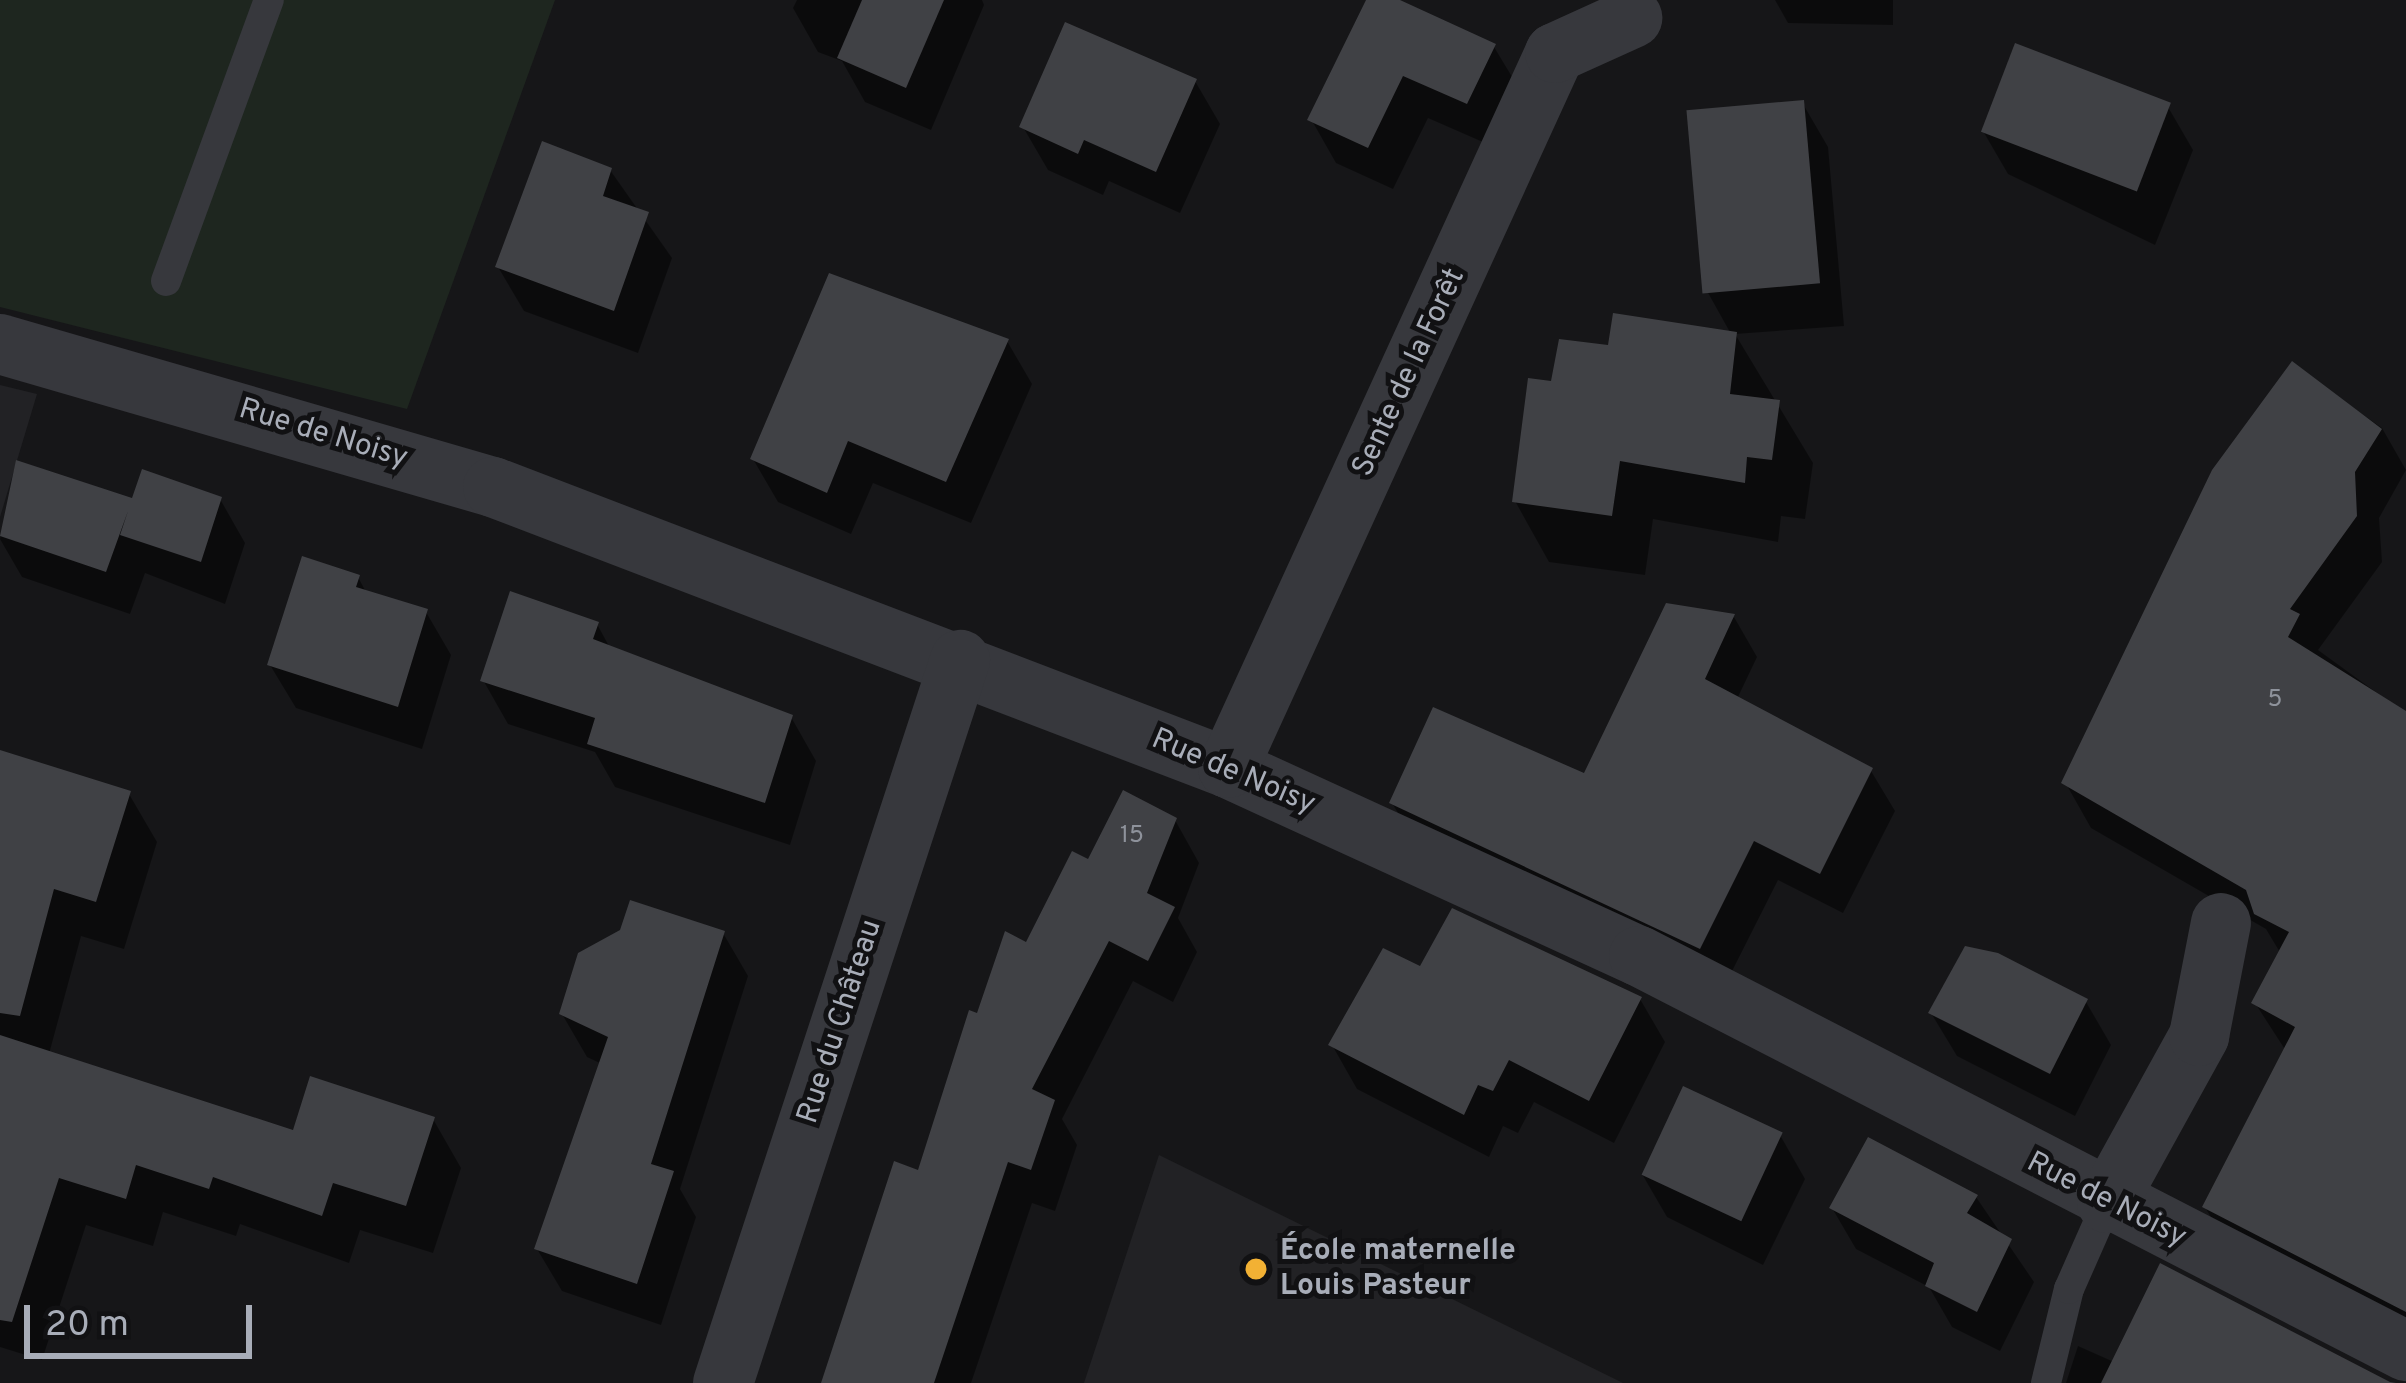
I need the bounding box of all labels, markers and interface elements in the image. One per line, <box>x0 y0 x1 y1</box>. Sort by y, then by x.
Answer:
street label: Sente de la Forêt <box>1346 263 1474 483</box>
street label: Rue de Noisy <box>234 392 412 478</box>
house number: 5 <box>2268 687 2282 715</box>
street label: Rue de Noisy <box>1146 722 1320 824</box>
house number: 15 <box>1120 823 1144 851</box>
street label: Rue du Château <box>791 916 891 1128</box>
street label: Rue de Noisy <box>2020 1145 2192 1257</box>
place label: École maternelle Louis Pasteur <box>1280 1234 1516 1304</box>
marker: École maternelle Louis Pasteur <box>1243 1256 1269 1282</box>
scale bar <box>30 1281 258 1355</box>
text: 20 m <box>45 1303 129 1349</box>

